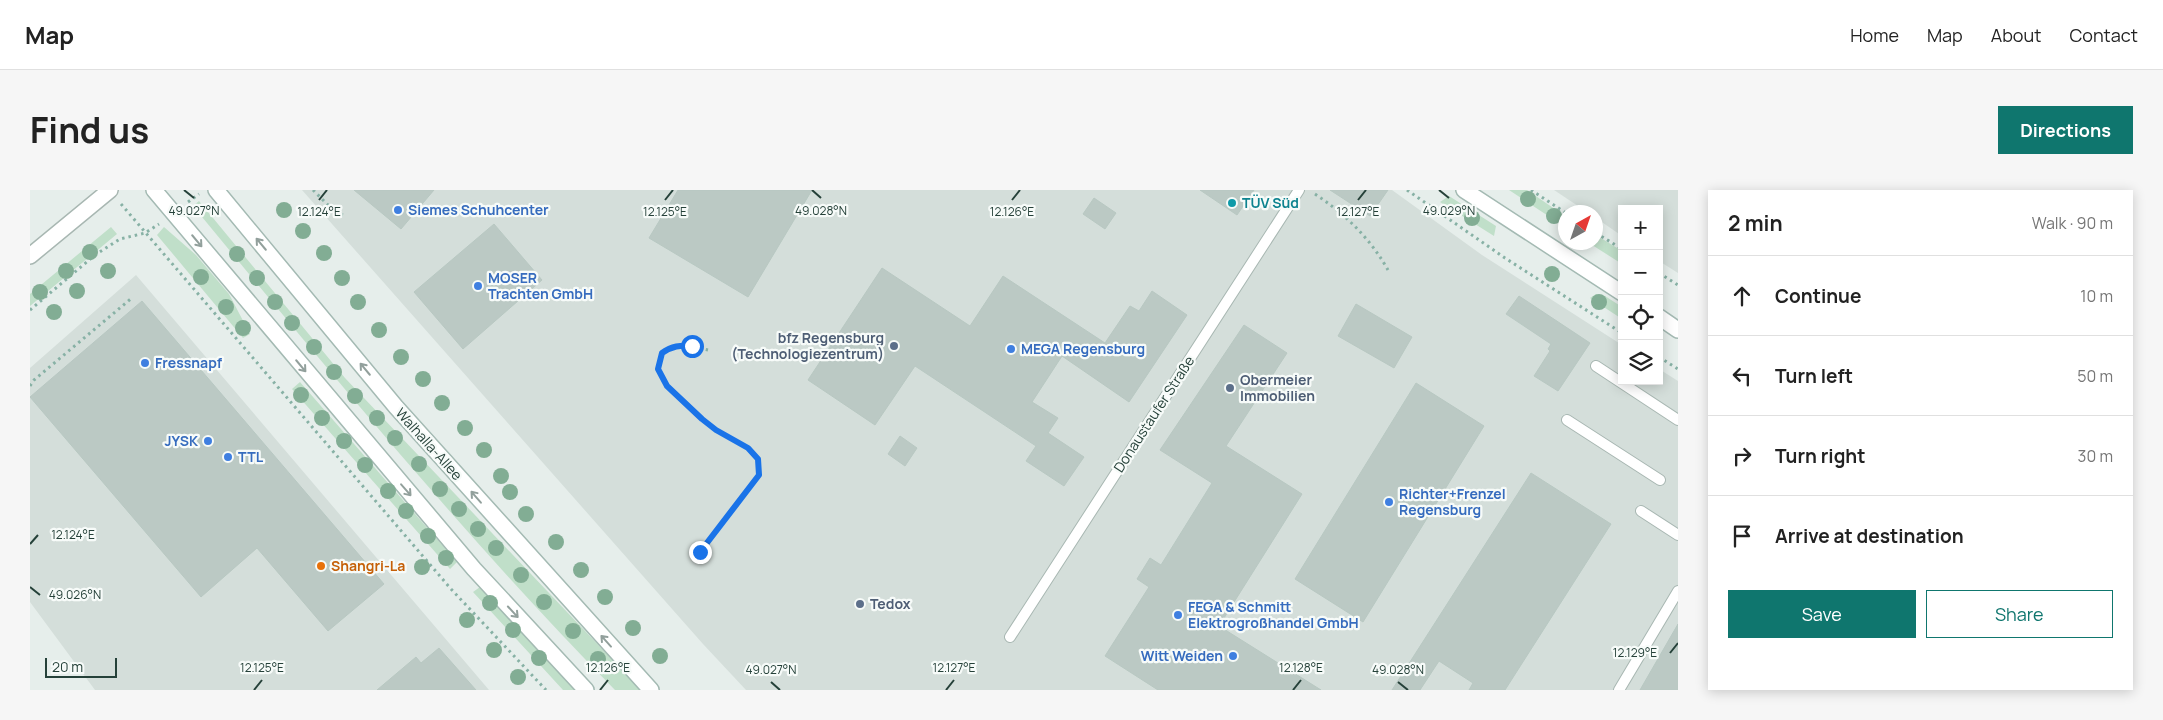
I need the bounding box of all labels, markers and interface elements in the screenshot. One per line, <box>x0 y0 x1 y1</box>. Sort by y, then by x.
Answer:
text: Map <box>25 18 74 51</box>
text: Home <box>1850 23 1899 47</box>
text: Map <box>1927 23 1963 47</box>
text: About <box>1991 23 2041 47</box>
text: Contact <box>2069 23 2138 47</box>
text: Find us <box>30 106 149 154</box>
button: Directions <box>1998 106 2133 154</box>
place label: TÜV Süd <box>1242 193 1299 212</box>
marker: TÜV Süd <box>1226 197 1238 209</box>
place label: Siemes Schuhcenter <box>408 200 549 219</box>
text: 49.027°N <box>168 202 220 219</box>
text: 49.028°N <box>795 202 847 219</box>
text: 49.029°N <box>1423 202 1475 219</box>
text: 12.124°E <box>297 203 341 220</box>
text: 12.125°E <box>643 203 687 220</box>
text: 12.126°E <box>990 203 1034 220</box>
text: 12.127°E <box>1337 203 1380 220</box>
marker: Siemes Schuhcenter <box>392 204 404 216</box>
north arrow <box>1558 205 1603 250</box>
map controls <box>1618 205 1663 385</box>
button: + <box>1618 205 1663 250</box>
text: 2 min <box>1728 209 1783 237</box>
text: Walk · 90 m <box>2032 212 2113 234</box>
one-way arrow <box>191 234 202 247</box>
one-way arrow <box>256 238 267 251</box>
button: − <box>1618 250 1663 295</box>
place label: MOSER Trachten GmbH <box>488 268 593 303</box>
marker: MOSER Trachten GmbH <box>472 280 484 292</box>
icon: ahead <box>1728 282 1756 310</box>
text: Continue <box>1775 283 1861 309</box>
text: 10 m <box>2080 285 2113 307</box>
button: locate <box>1618 295 1663 340</box>
place label: bfz Regensburg (Technologiezentrum) <box>731 328 884 363</box>
route start <box>681 335 704 358</box>
place label: MEGA Regensburg <box>1021 339 1145 358</box>
marker: bfz Regensburg (Technologiezentrum) <box>888 340 900 352</box>
button: layers <box>1618 340 1663 385</box>
marker: MEGA Regensburg <box>1005 343 1017 355</box>
street label: Donaustaufer Straße <box>1109 352 1198 476</box>
place label: Fressnapf <box>155 353 223 372</box>
marker: Fressnapf <box>139 357 151 369</box>
one-way arrow <box>295 359 306 372</box>
icon: left <box>1728 362 1756 390</box>
one-way arrow <box>360 363 371 376</box>
text: Turn left <box>1775 363 1853 389</box>
text: 50 m <box>2077 365 2113 387</box>
place label: Obermeier Immobilien <box>1240 370 1315 405</box>
marker: Obermeier Immobilien <box>1224 382 1236 394</box>
street label: Walhalla-Allee <box>392 403 467 484</box>
place label: JYSK <box>165 431 199 450</box>
marker: JYSK <box>202 435 214 447</box>
icon: right <box>1728 442 1756 470</box>
text: Turn right <box>1775 443 1865 469</box>
text: 30 m <box>2078 445 2113 467</box>
place label: TTL <box>238 447 264 466</box>
marker: TTL <box>222 451 234 463</box>
one-way arrow <box>400 483 412 496</box>
place label: Richter+Frenzel Regensburg <box>1399 484 1506 519</box>
one-way arrow <box>470 490 481 503</box>
marker: Richter+Frenzel Regensburg <box>1383 496 1395 508</box>
icon: arrive <box>1728 522 1756 550</box>
text: Arrive at destination <box>1775 523 1964 549</box>
text: 12.124°E <box>51 526 95 543</box>
route end <box>689 541 712 564</box>
place label: Shangri-La <box>331 556 405 575</box>
marker: Shangri-La <box>315 560 327 572</box>
text: 49.026°N <box>49 586 101 603</box>
button: Save <box>1728 590 1916 638</box>
button: Share <box>1926 590 2113 638</box>
place label: Tedox <box>870 594 911 613</box>
place label: FEGA & Schmitt Elektrogroßhandel GmbH <box>1188 597 1359 632</box>
marker: Tedox <box>854 598 866 610</box>
one-way arrow <box>507 605 519 618</box>
marker: FEGA & Schmitt Elektrogroßhandel GmbH <box>1172 609 1184 621</box>
one-way arrow <box>600 634 612 647</box>
text: 12.129°E <box>1613 644 1657 661</box>
place label: Witt Weiden <box>1141 646 1223 665</box>
marker: Witt Weiden <box>1227 650 1239 662</box>
scale bar <box>45 655 118 678</box>
text: 20 m <box>52 657 83 676</box>
text: 12.125°E <box>240 659 284 676</box>
text: 12.126°E <box>586 659 630 676</box>
text: 12.127°E <box>933 659 976 676</box>
text: 12.128°E <box>1279 659 1323 676</box>
text: 49.027°N <box>745 661 797 678</box>
text: 49.028°N <box>1372 661 1424 678</box>

